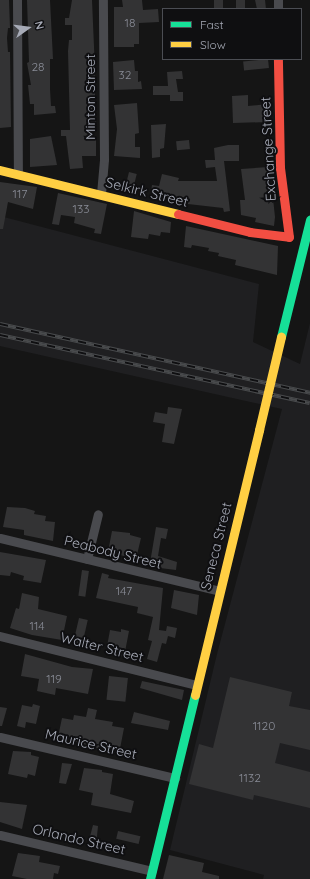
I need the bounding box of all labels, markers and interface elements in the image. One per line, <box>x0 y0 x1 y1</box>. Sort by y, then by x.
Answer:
north arrow <box>8 8 48 48</box>
legend <box>162 8 302 60</box>
house number: 18 <box>125 16 135 30</box>
text: Fast <box>200 17 224 32</box>
text: N <box>32 19 47 31</box>
text: Slow <box>200 37 226 52</box>
street label: Minton Street <box>82 54 98 140</box>
house number: 28 <box>31 60 45 74</box>
house number: 32 <box>119 68 131 82</box>
street label: Exchange Street <box>257 96 279 202</box>
street label: Selkirk Street <box>104 174 190 210</box>
house number: 117 <box>12 187 28 201</box>
house number: 133 <box>72 202 90 216</box>
street label: Seneca Street <box>197 500 235 592</box>
street label: Peabody Street <box>62 532 164 572</box>
house number: 147 <box>116 584 132 598</box>
house number: 114 <box>29 619 45 633</box>
street label: Walter Street <box>59 629 145 665</box>
house number: 119 <box>46 672 62 686</box>
house number: 1120 <box>253 719 275 733</box>
street label: Maurice Street <box>44 725 138 763</box>
house number: 1132 <box>239 771 261 785</box>
street label: Orlando Street <box>31 820 127 858</box>

